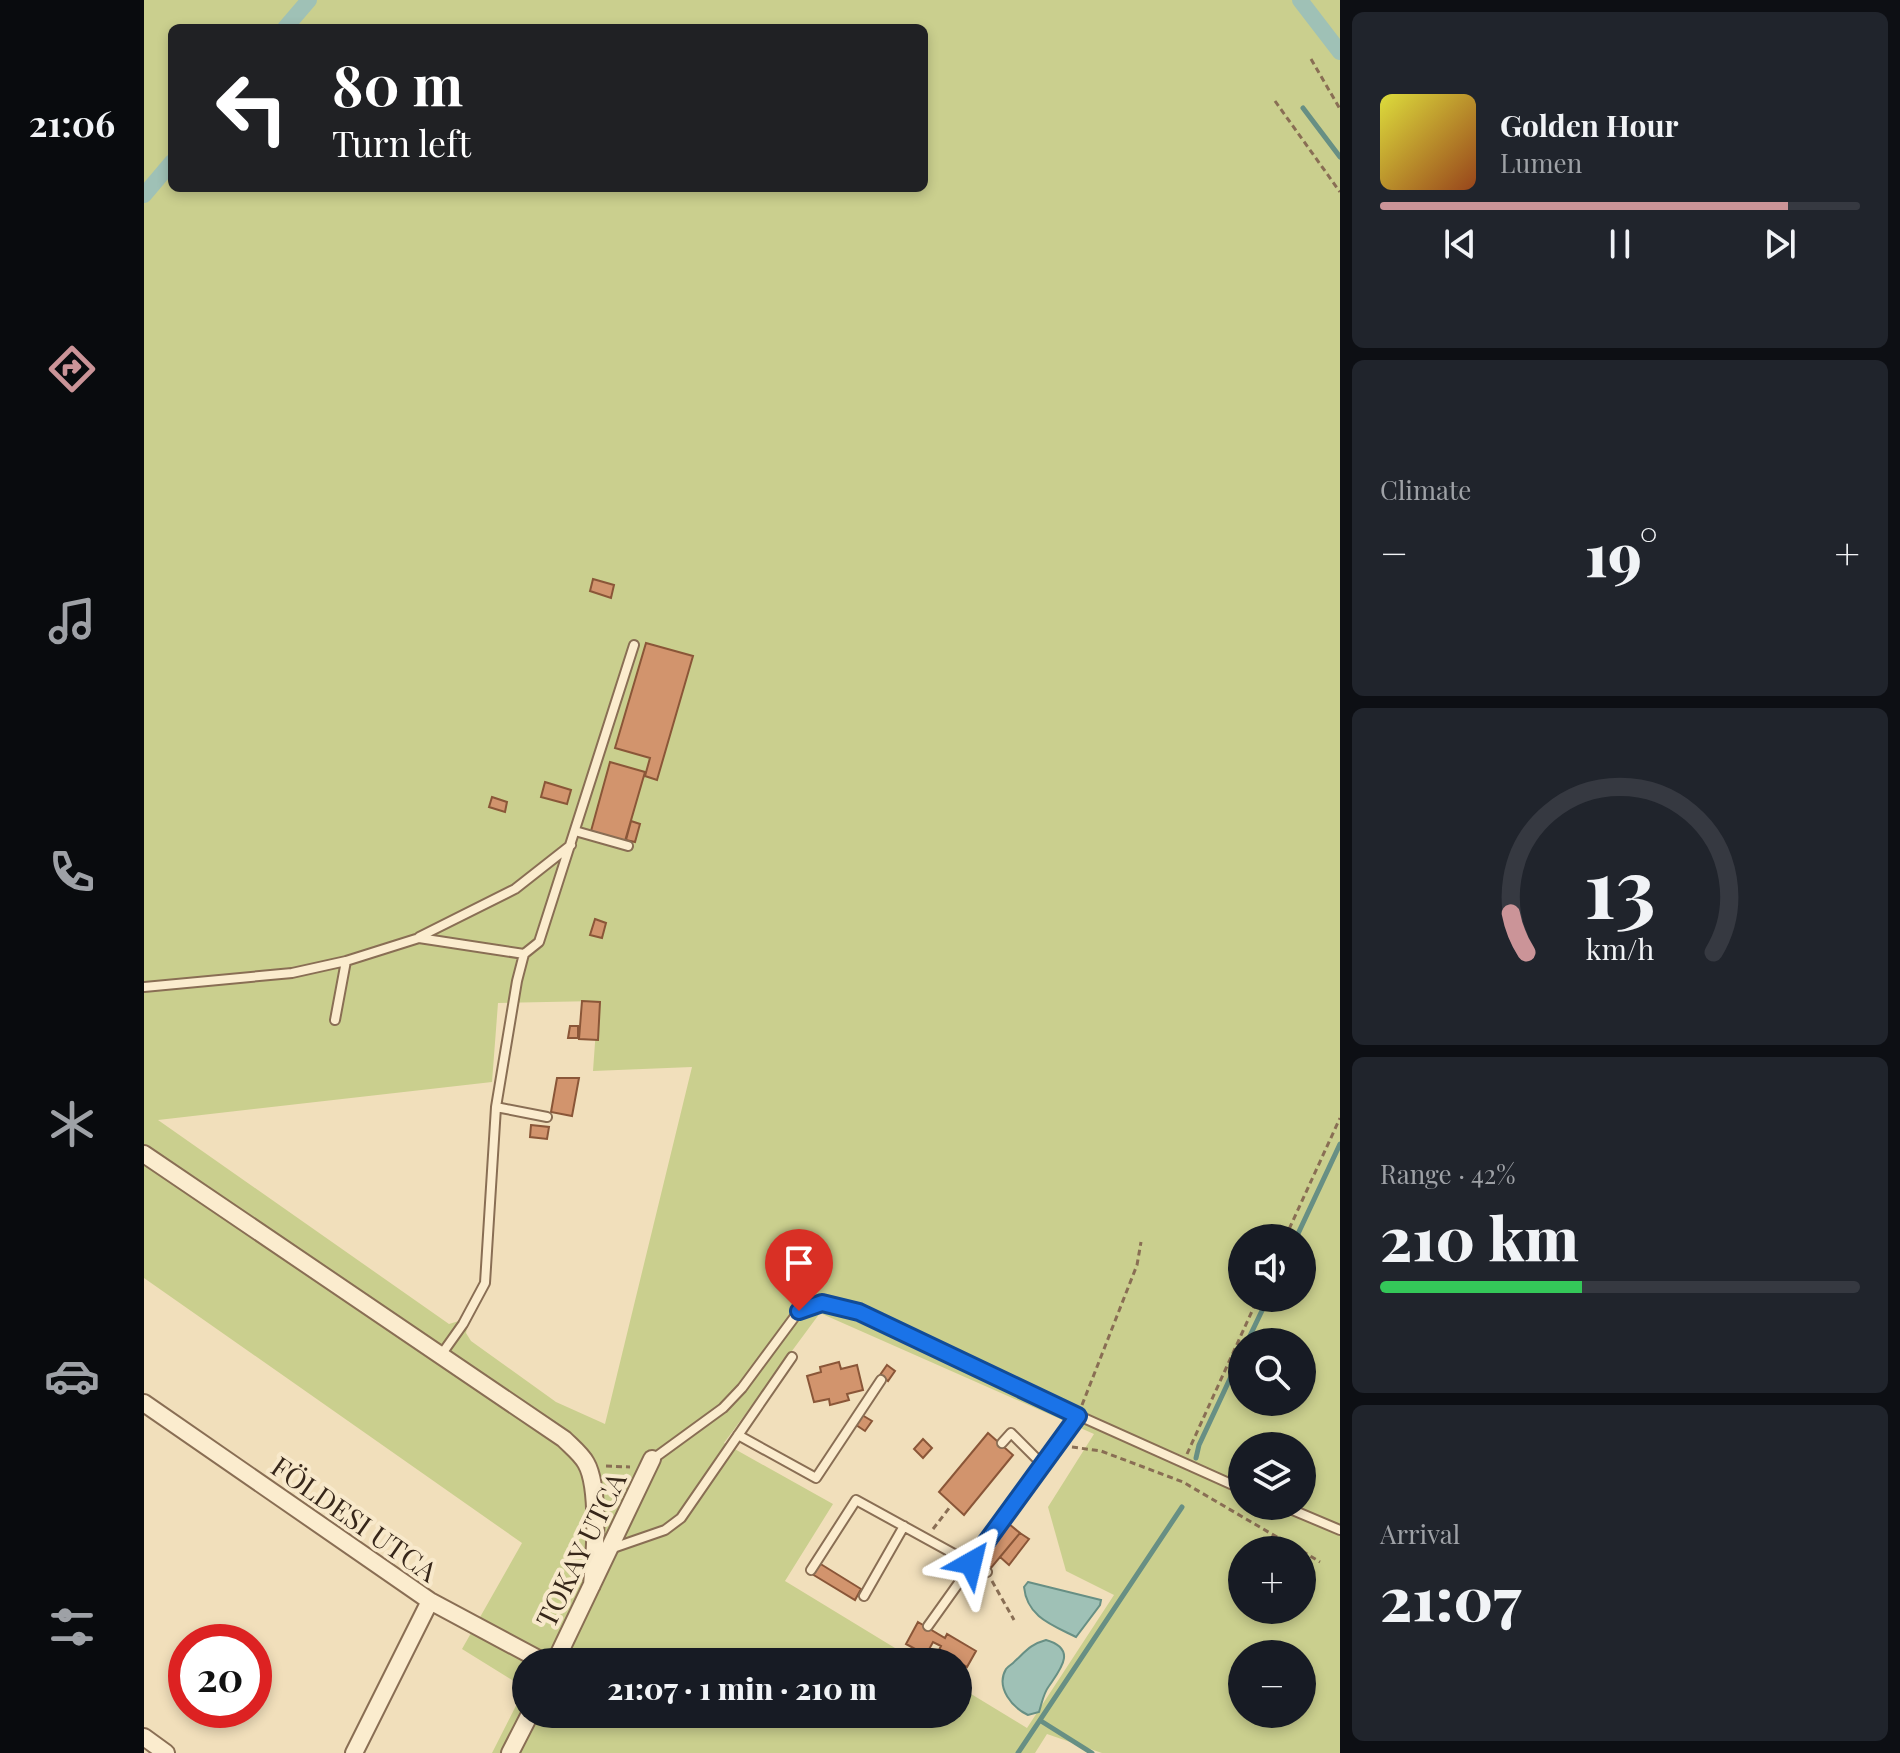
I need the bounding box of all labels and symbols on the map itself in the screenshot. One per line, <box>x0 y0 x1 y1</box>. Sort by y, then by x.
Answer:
pin <box>765 1229 833 1311</box>
street label: FÖLDESI UTCA <box>265 1447 446 1589</box>
street label: TOKAY UTCA <box>526 1465 634 1633</box>
position arrow <box>929 1521 1013 1605</box>
speed limit sign: 20 <box>168 1624 272 1728</box>

